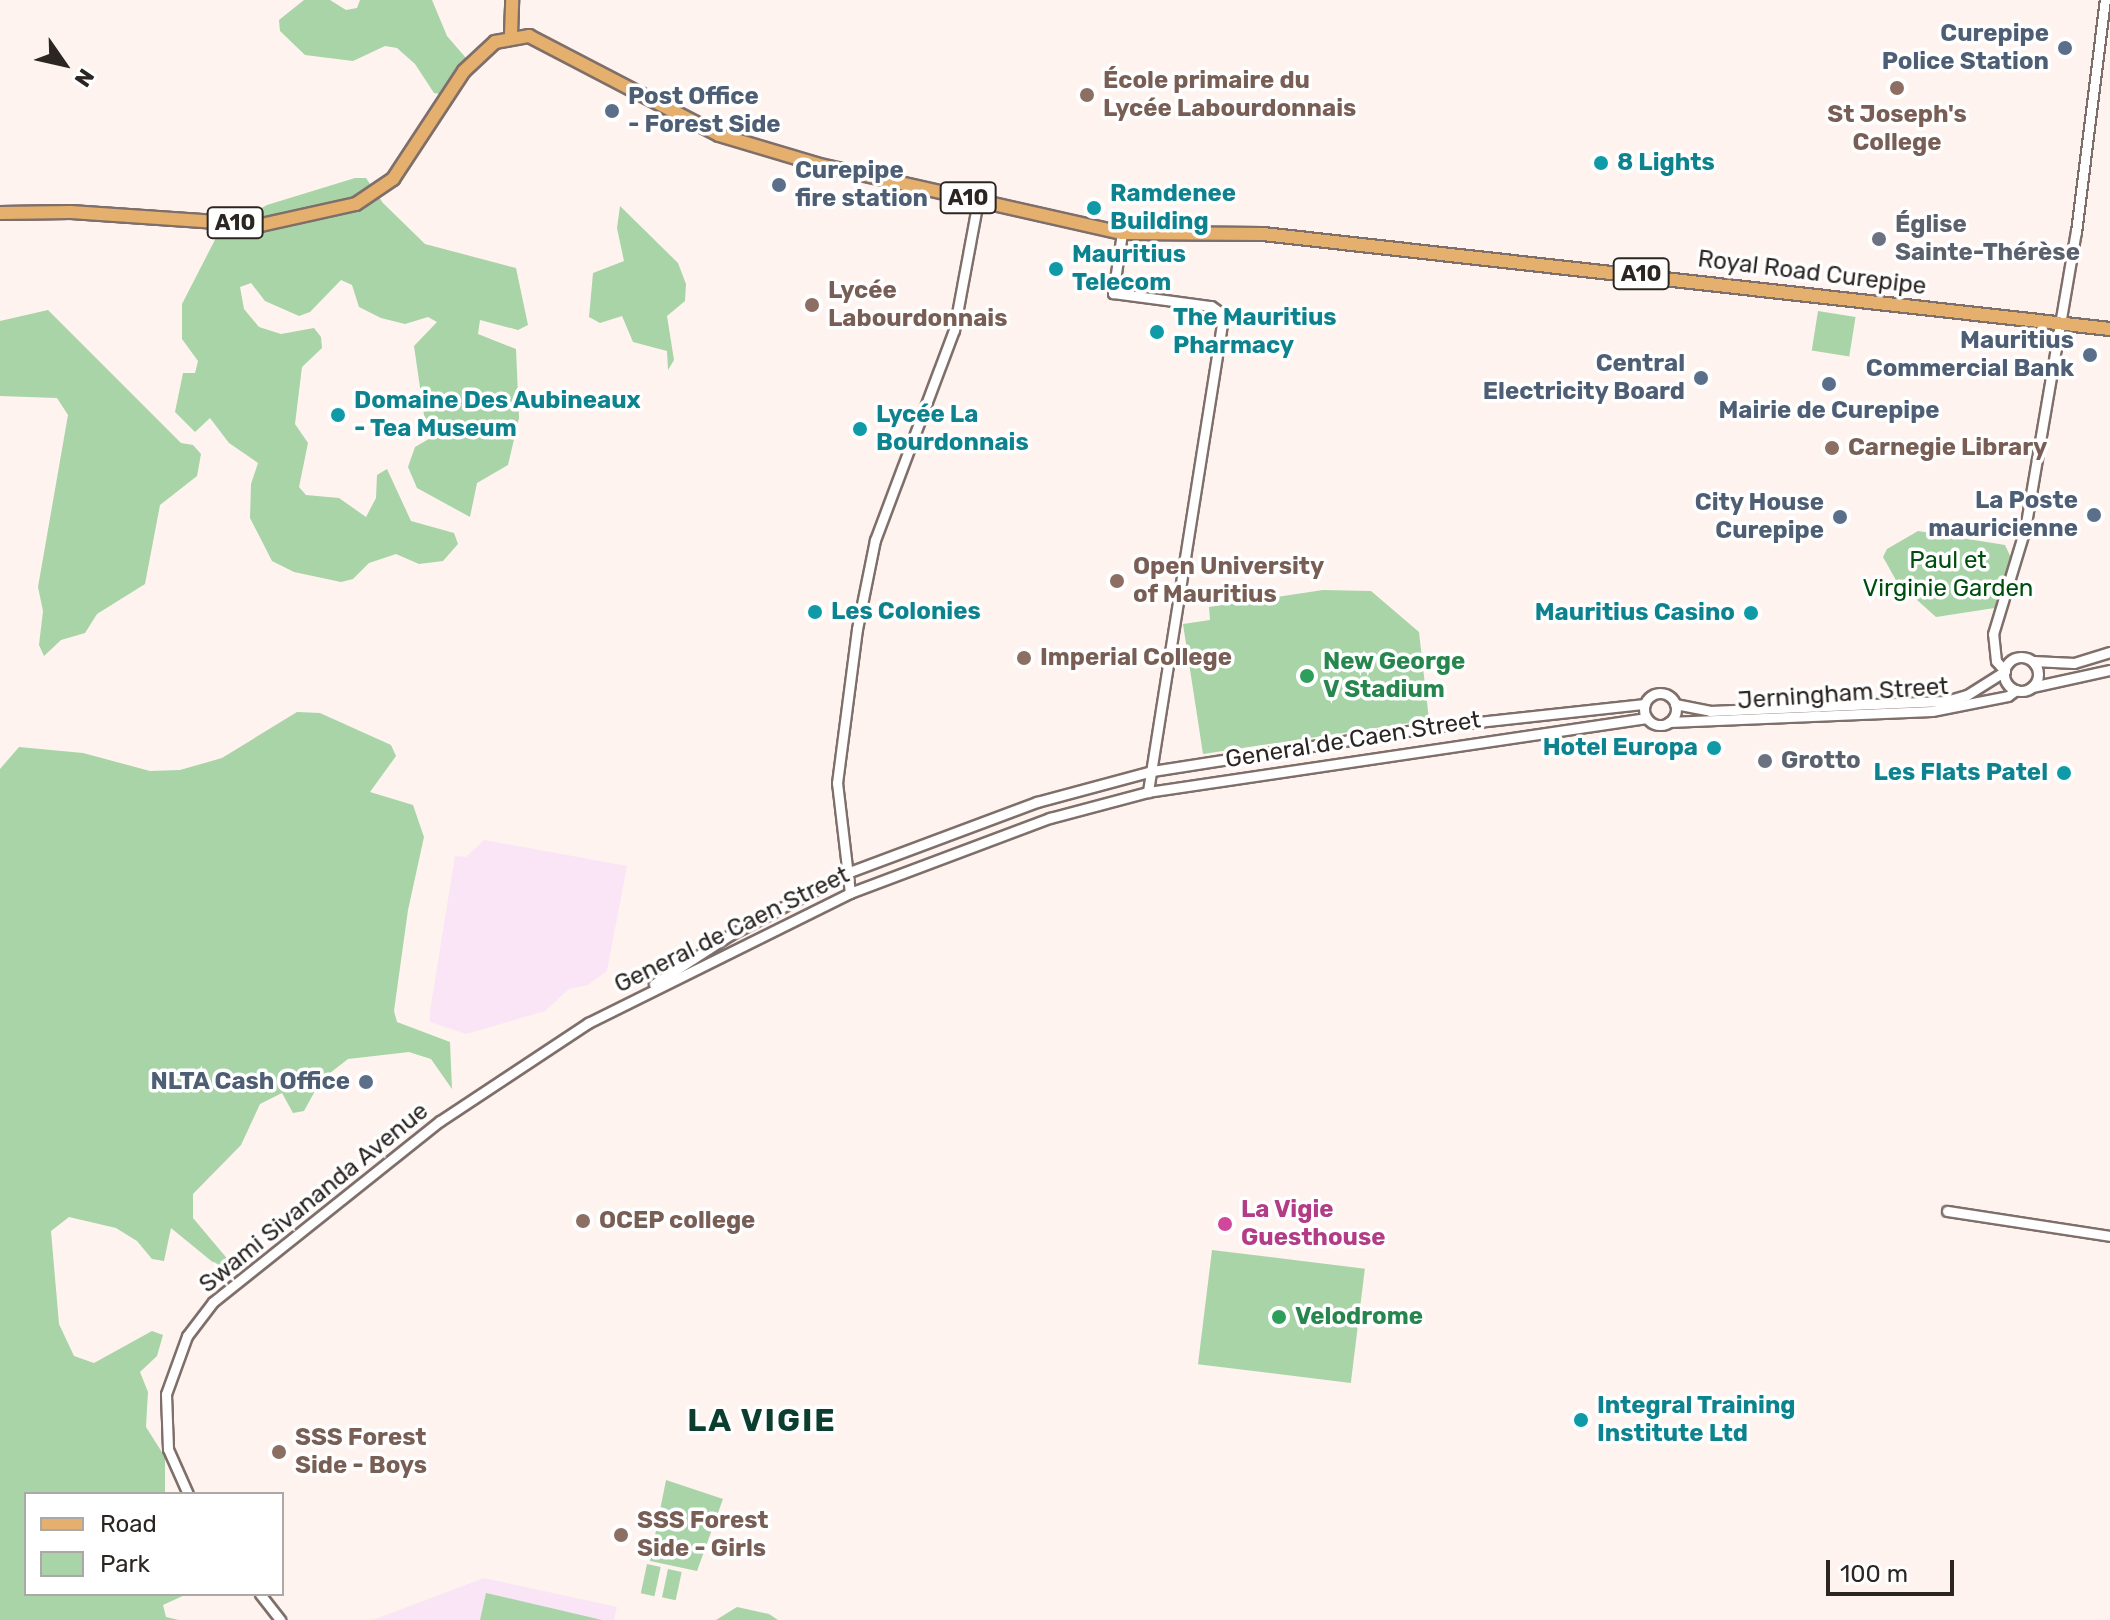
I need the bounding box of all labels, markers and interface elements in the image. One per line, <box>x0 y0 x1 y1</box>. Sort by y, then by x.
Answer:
place label: Curepipe Police Station <box>1882 20 2049 76</box>
north arrow <box>24 24 104 104</box>
marker: Curepipe Police Station <box>2056 39 2074 57</box>
text: N <box>69 64 100 92</box>
place label: École primaire du Lycée Labourdonnais <box>1103 67 1356 123</box>
marker: St Joseph's College <box>1888 79 1906 97</box>
place label: Post Office - Forest Side <box>628 83 781 139</box>
marker: École primaire du Lycée Labourdonnais <box>1078 86 1096 104</box>
place label: St Joseph's College <box>1827 101 1967 157</box>
marker: Post Office - Forest Side <box>603 102 621 120</box>
place label: 8 Lights <box>1617 149 1715 177</box>
marker: 8 Lights <box>1592 154 1610 172</box>
place label: Curepipe fire station <box>795 157 928 213</box>
marker: Curepipe fire station <box>770 176 788 194</box>
road number: A10 <box>938 180 998 216</box>
place label: Ramdenee Building <box>1110 180 1236 236</box>
marker: Ramdenee Building <box>1085 199 1103 217</box>
road number: A10 <box>205 205 265 241</box>
place label: Église Sainte-Thérèse <box>1895 211 2080 267</box>
marker: Église Sainte-Thérèse <box>1870 230 1888 248</box>
place label: Mauritius Telecom <box>1072 241 1186 297</box>
street label: Royal Road Curepipe <box>1696 245 1928 301</box>
road number: A10 <box>1611 256 1671 292</box>
marker: Mauritius Telecom <box>1047 260 1065 278</box>
place label: Lycée Labourdonnais <box>828 277 1007 333</box>
marker: Lycée Labourdonnais <box>803 296 821 314</box>
place label: The Mauritius Pharmacy <box>1173 304 1337 360</box>
marker: The Mauritius Pharmacy <box>1148 323 1166 341</box>
place label: Mauritius Commercial Bank <box>1866 327 2074 383</box>
marker: Mauritius Commercial Bank <box>2081 346 2099 364</box>
place label: Central Electricity Board <box>1482 350 1685 406</box>
marker: Central Electricity Board <box>1692 369 1710 387</box>
marker: Mairie de Curepipe <box>1820 375 1838 393</box>
place label: Domaine Des Aubineaux - Tea Museum <box>354 387 641 443</box>
place label: Mairie de Curepipe <box>1718 397 1940 425</box>
place label: Lycée La Bourdonnais <box>876 401 1029 457</box>
marker: Domaine Des Aubineaux - Tea Museum <box>329 406 347 424</box>
marker: Lycée La Bourdonnais <box>851 420 869 438</box>
place label: Carnegie Library <box>1848 434 2047 462</box>
marker: Carnegie Library <box>1823 439 1841 457</box>
place label: La Poste mauricienne <box>1928 487 2078 543</box>
place label: City House Curepipe <box>1694 489 1824 545</box>
marker: La Poste mauricienne <box>2085 506 2103 524</box>
marker: City House Curepipe <box>1831 508 1849 526</box>
park label: Paul et Virginie Garden <box>1863 547 2033 603</box>
place label: Open University of Mauritius <box>1133 553 1324 609</box>
marker: Open University of Mauritius <box>1108 572 1126 590</box>
place label: Les Colonies <box>831 598 981 626</box>
place label: Mauritius Casino <box>1535 599 1735 627</box>
marker: Les Colonies <box>806 603 824 621</box>
marker: Mauritius Casino <box>1742 604 1760 622</box>
place label: Imperial College <box>1040 644 1232 672</box>
place label: New George V Stadium <box>1323 648 1466 704</box>
marker: Imperial College <box>1015 649 1033 667</box>
marker: New George V Stadium <box>1298 667 1316 685</box>
street label: Jerningham Street <box>1737 672 1949 716</box>
street label: General de Caen Street <box>1223 706 1483 774</box>
place label: Hotel Europa <box>1543 734 1698 762</box>
marker: Hotel Europa <box>1705 739 1723 757</box>
place label: Grotto <box>1781 747 1861 775</box>
marker: Grotto <box>1756 752 1774 770</box>
place label: Les Flats Patel <box>1873 759 2048 787</box>
marker: Les Flats Patel <box>2055 764 2073 782</box>
street label: General de Caen Street <box>610 861 854 999</box>
place label: NLTA Cash Office <box>150 1068 350 1096</box>
marker: NLTA Cash Office <box>357 1073 375 1091</box>
street label: Swami Sivananda Avenue <box>194 1097 434 1299</box>
place label: La Vigie Guesthouse <box>1241 1196 1386 1252</box>
place label: OCEP college <box>599 1207 756 1235</box>
marker: OCEP college <box>574 1212 592 1230</box>
marker: La Vigie Guesthouse <box>1216 1215 1234 1233</box>
place label: Velodrome <box>1295 1303 1423 1331</box>
marker: Velodrome <box>1270 1308 1288 1326</box>
place label: Integral Training Institute Ltd <box>1597 1392 1796 1448</box>
district label: LA VIGIE <box>686 1401 838 1439</box>
marker: Integral Training Institute Ltd <box>1572 1411 1590 1429</box>
place label: SSS Forest Side - Boys <box>295 1424 427 1480</box>
marker: SSS Forest Side - Boys <box>270 1443 288 1461</box>
legend <box>24 1492 284 1596</box>
place label: SSS Forest Side - Girls <box>637 1507 769 1563</box>
text: Road <box>100 1510 157 1538</box>
marker: SSS Forest Side - Girls <box>612 1526 630 1544</box>
scale bar <box>1830 1544 1958 1594</box>
text: Park <box>100 1550 150 1578</box>
text: 100 m <box>1840 1560 1908 1588</box>

